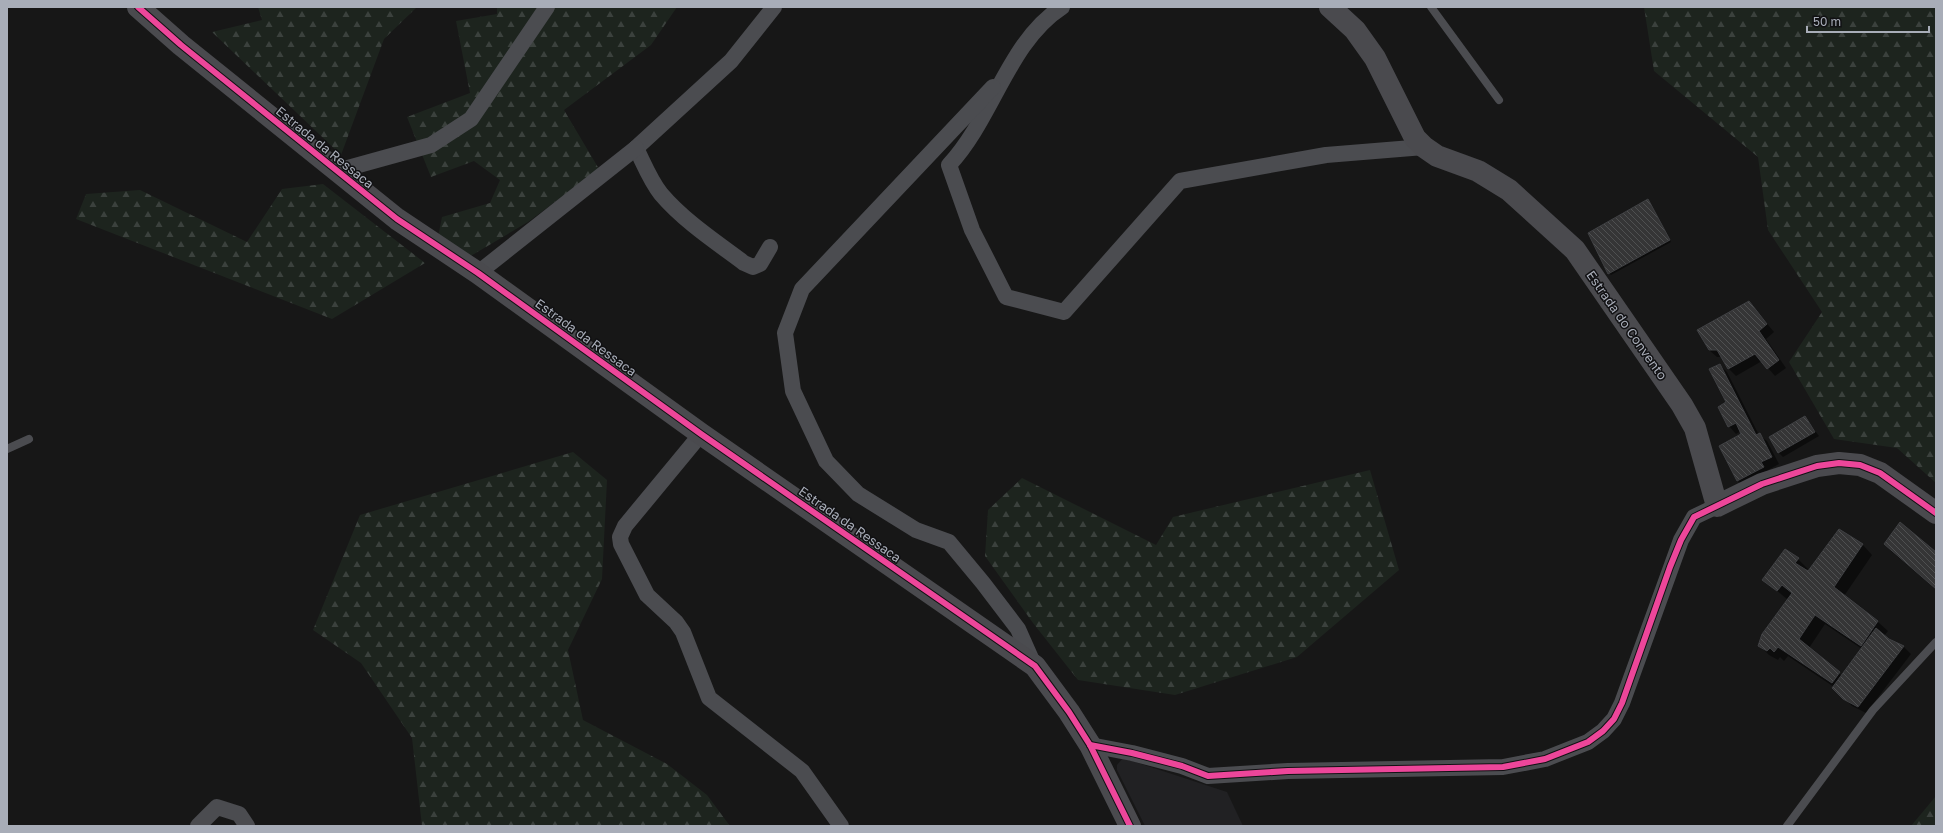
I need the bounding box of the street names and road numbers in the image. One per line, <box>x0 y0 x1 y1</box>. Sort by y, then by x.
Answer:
street label: Estrada da Ressaca <box>273 103 377 191</box>
street label: Estrada do Convento <box>1583 267 1671 383</box>
street label: Estrada da Ressaca <box>532 295 640 379</box>
street label: Estrada da Ressaca <box>796 483 904 565</box>

